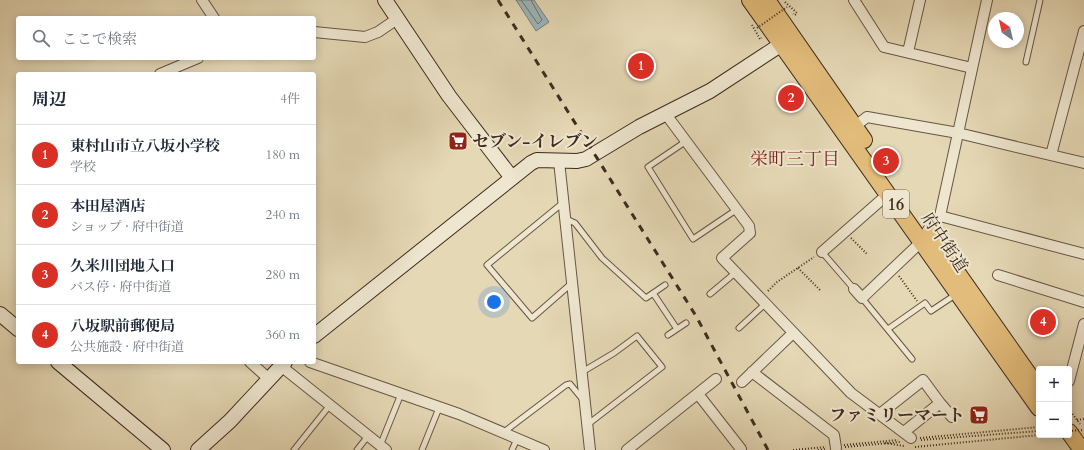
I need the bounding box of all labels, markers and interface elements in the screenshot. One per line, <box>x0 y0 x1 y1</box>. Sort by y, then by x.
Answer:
north arrow <box>988 12 1024 48</box>
search box <box>16 16 316 60</box>
icon: search <box>30 27 52 49</box>
text: ここで検索 <box>62 29 137 49</box>
pin: 1 <box>628 51 654 81</box>
pin: 2 <box>778 83 804 113</box>
text: 周辺 <box>32 88 66 111</box>
text: 4件 <box>280 90 300 108</box>
supermarket icon: セブン-イレブン <box>447 130 469 152</box>
place label: セブン-イレブン <box>472 130 598 153</box>
text: 東村山市立八坂小学校 <box>70 136 220 156</box>
text: 1 <box>42 146 48 164</box>
text: 180 m <box>266 146 300 164</box>
pin: 3 <box>873 146 899 176</box>
district label: 栄町三丁目 <box>750 147 840 172</box>
text: 学校 <box>70 158 96 176</box>
road number: 16 <box>883 190 909 218</box>
text: 本田屋酒店 <box>70 196 145 216</box>
text: 2 <box>42 206 48 224</box>
text: 240 m <box>266 206 300 224</box>
street label: 府中街道 <box>916 208 973 277</box>
text: ショップ · 府中街道 <box>70 218 184 236</box>
text: 久米川団地入口 <box>70 256 175 276</box>
text: 3 <box>42 266 48 284</box>
text: 280 m <box>266 266 300 284</box>
text: バス停 · 府中街道 <box>70 278 171 296</box>
your location <box>484 292 504 312</box>
pin: 4 <box>1030 307 1056 337</box>
text: 八坂駅前郵便局 <box>70 316 175 336</box>
text: 4 <box>42 326 48 344</box>
text: 360 m <box>266 326 300 344</box>
text: 公共施設 · 府中街道 <box>70 338 184 356</box>
map controls <box>1036 366 1072 438</box>
button: + <box>1036 366 1072 402</box>
button: − <box>1036 402 1072 438</box>
place label: ファミリーマート <box>829 404 965 427</box>
supermarket icon: ファミリーマート <box>968 404 990 426</box>

